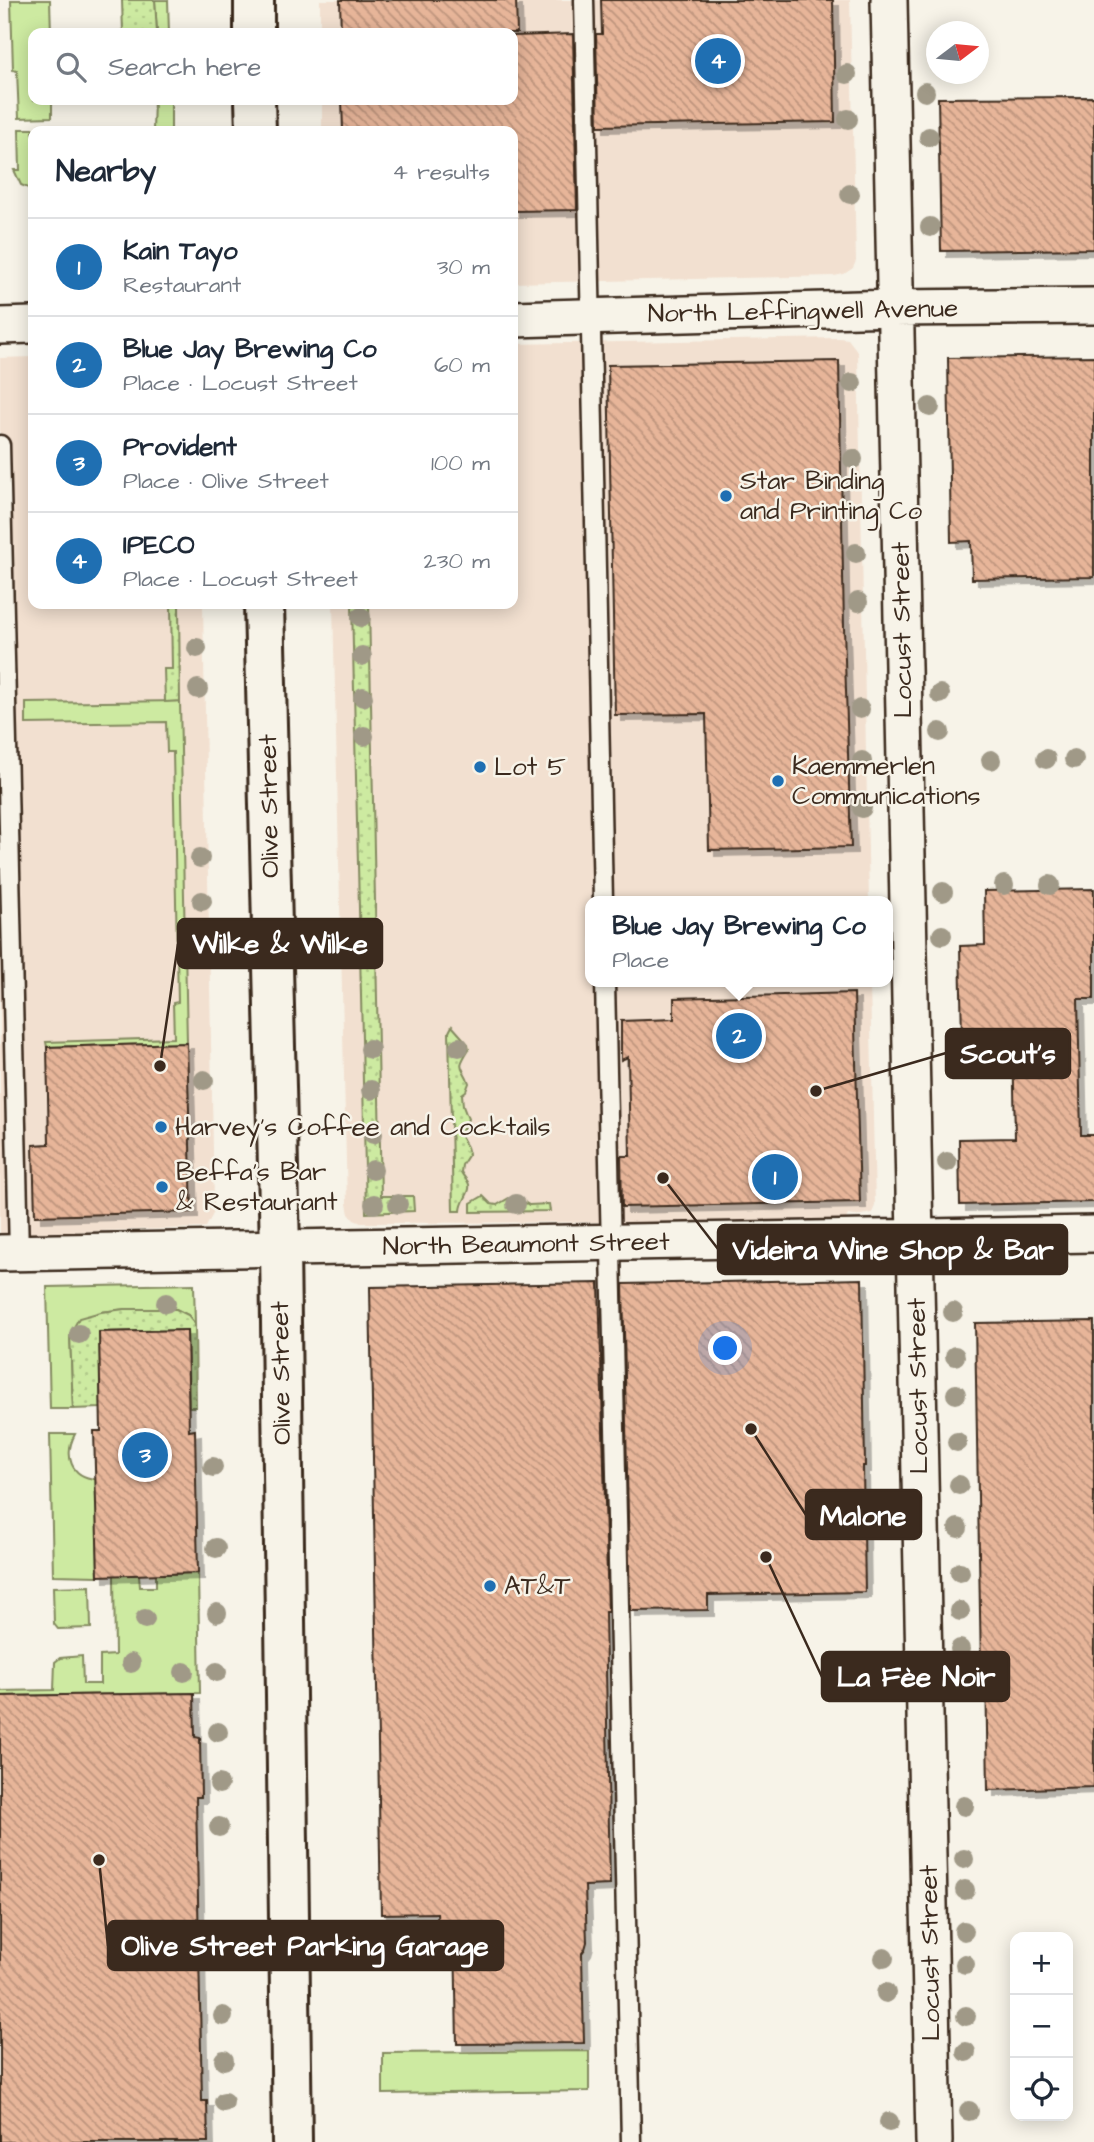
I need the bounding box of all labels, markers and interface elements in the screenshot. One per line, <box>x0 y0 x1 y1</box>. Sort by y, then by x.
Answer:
north arrow <box>926 21 989 84</box>
search box <box>28 28 518 105</box>
pin: 4 <box>695 35 741 87</box>
icon: search <box>52 48 90 86</box>
text: Search here <box>108 49 261 85</box>
text: Nearby <box>56 151 156 193</box>
text: 4 results <box>392 156 490 188</box>
text: Kain Tayo <box>123 233 238 269</box>
text: 1 <box>78 251 80 283</box>
text: 30 m <box>437 251 490 283</box>
text: Restaurant <box>123 269 241 301</box>
street label: North Leffingwell Avenue <box>647 290 959 334</box>
text: Blue Jay Brewing Co <box>123 331 377 367</box>
text: 2 <box>72 349 86 381</box>
text: 60 m <box>434 349 490 381</box>
text: Place · Locust Street <box>123 367 358 399</box>
text: Provident <box>123 429 237 465</box>
text: 3 <box>73 447 85 479</box>
text: 100 m <box>431 447 490 479</box>
place label: Star Binding and Printing Co <box>740 463 923 531</box>
text: Place · Olive Street <box>123 465 329 497</box>
marker: Star Binding and Printing Co <box>718 488 734 504</box>
text: IPECO <box>123 527 195 563</box>
street label: Locust Street <box>882 541 922 719</box>
text: 4 <box>71 545 87 577</box>
text: 230 m <box>424 545 490 577</box>
text: Place · Locust Street <box>123 563 358 595</box>
street label: Olive Street <box>250 733 288 878</box>
place label: Kaemmerlen Communications <box>792 748 980 814</box>
place label: Lot 5 <box>494 749 566 785</box>
marker: Lot 5 <box>472 759 488 775</box>
marker: Kaemmerlen Communications <box>770 773 786 789</box>
popup <box>585 896 893 987</box>
text: Blue Jay Brewing Co <box>612 908 866 944</box>
callout: Wilke & Wilke <box>178 919 382 968</box>
text: Wilke & Wilke <box>191 925 368 964</box>
text: Place <box>612 944 669 976</box>
pin: 2 <box>716 1010 762 1062</box>
callout: Scout's <box>946 1029 1070 1078</box>
text: Scout's <box>959 1035 1056 1074</box>
place label: Harvey's Coffee and Cocktails <box>175 1109 551 1147</box>
marker: Harvey's Coffee and Cocktails <box>153 1119 169 1135</box>
pin: 1 <box>752 1151 798 1203</box>
place label: Beffa's Bar & Restaurant <box>176 1154 338 1220</box>
marker: Beffa's Bar & Restaurant <box>154 1179 170 1195</box>
street label: North Beaumont Street <box>382 1223 670 1265</box>
callout: Videira Wine Shop & Bar <box>718 1225 1067 1274</box>
text: Videira Wine Shop & Bar <box>731 1231 1054 1271</box>
street label: Locust Street <box>898 1297 938 1475</box>
street label: Olive Street <box>262 1300 300 1445</box>
your location <box>708 1331 742 1365</box>
pin: 3 <box>122 1429 168 1481</box>
callout: Malone <box>806 1490 921 1539</box>
text: Malone <box>820 1497 906 1536</box>
place label: AT&T <box>504 1568 571 1604</box>
marker: AT&T <box>482 1578 498 1594</box>
callout: La Fèe Noir <box>822 1652 1009 1701</box>
text: La Fèe Noir <box>837 1658 996 1697</box>
street label: Locust Street <box>910 1864 950 2042</box>
callout: Olive Street Parking Garage <box>108 1921 503 1970</box>
text: Olive Street Parking Garage <box>121 1927 489 1968</box>
map controls <box>1010 1932 1073 2121</box>
button: + <box>1010 1932 1073 1995</box>
button: − <box>1010 1995 1073 2058</box>
button: locate <box>1010 2058 1073 2121</box>

